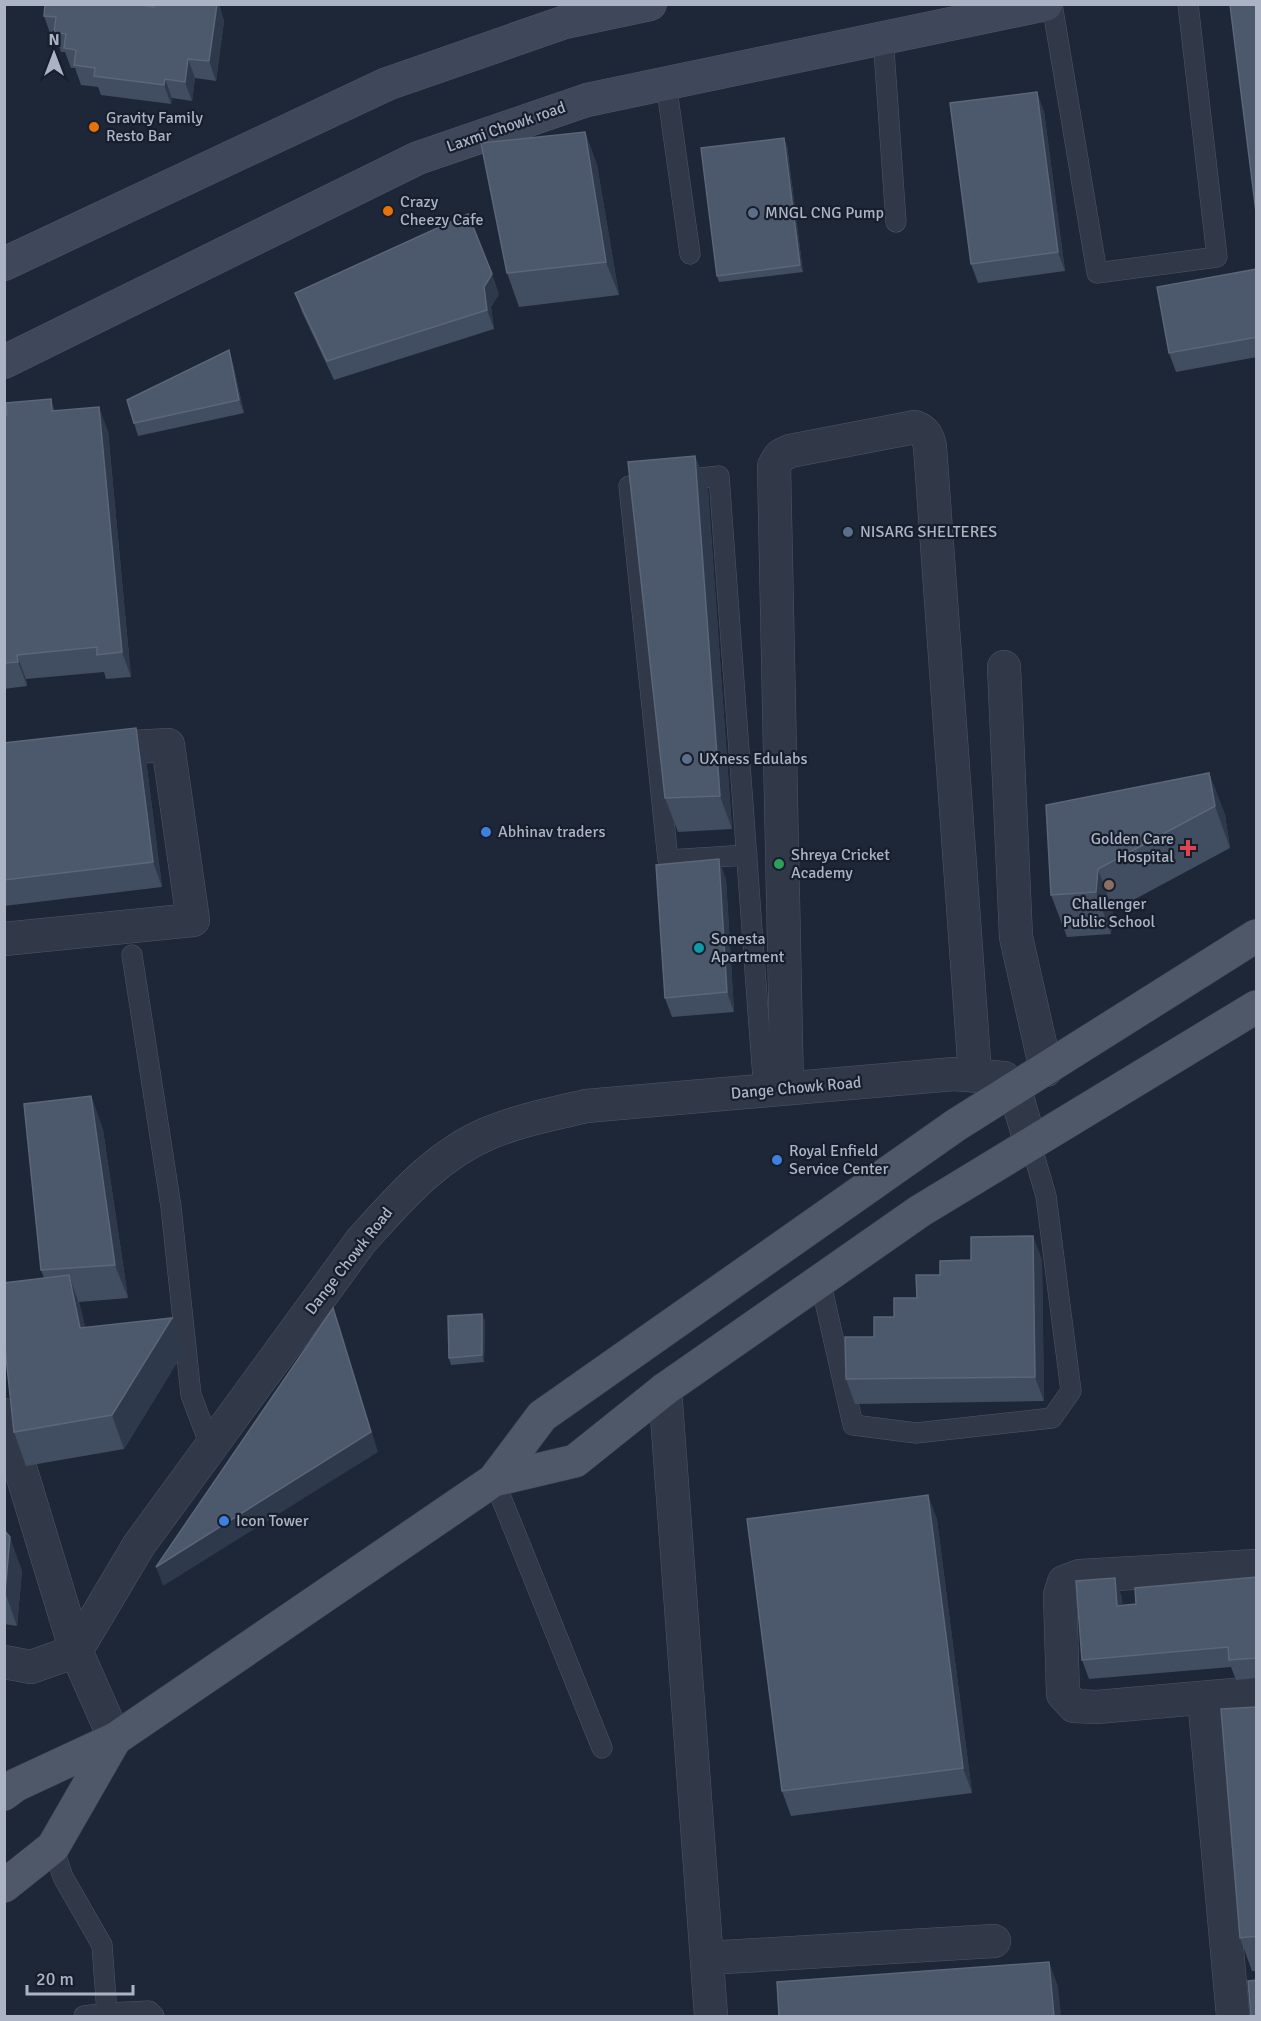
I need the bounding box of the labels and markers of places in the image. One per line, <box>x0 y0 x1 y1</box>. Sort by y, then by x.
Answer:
place label: Gravity Family Resto Bar <box>106 108 203 146</box>
marker: Gravity Family Resto Bar <box>87 120 101 134</box>
place label: Crazy Cheezy Cafe <box>400 192 483 230</box>
place label: MNGL CNG Pump <box>765 203 884 223</box>
marker: Crazy Cheezy Cafe <box>381 204 395 218</box>
marker: MNGL CNG Pump <box>746 206 760 220</box>
place label: NISARG SHELTERES <box>860 522 997 542</box>
marker: NISARG SHELTERES <box>841 525 855 539</box>
place label: UXness Edulabs <box>699 749 808 769</box>
marker: UXness Edulabs <box>680 752 694 766</box>
place label: Abhinav traders <box>498 822 605 842</box>
marker: Abhinav traders <box>479 825 493 839</box>
place label: Golden Care Hospital <box>1091 829 1174 867</box>
marker: Golden Care Hospital <box>1179 839 1197 857</box>
place label: Shreya Cricket Academy <box>791 845 890 883</box>
marker: Shreya Cricket Academy <box>772 857 786 871</box>
marker: Challenger Public School <box>1102 878 1116 892</box>
place label: Challenger Public School <box>1063 894 1156 932</box>
place label: Sonesta Apartment <box>711 929 785 967</box>
marker: Sonesta Apartment <box>692 941 706 955</box>
place label: Royal Enfield Service Center <box>789 1141 888 1179</box>
marker: Royal Enfield Service Center <box>770 1153 784 1167</box>
place label: Icon Tower <box>236 1511 309 1531</box>
marker: Icon Tower <box>217 1514 231 1528</box>

